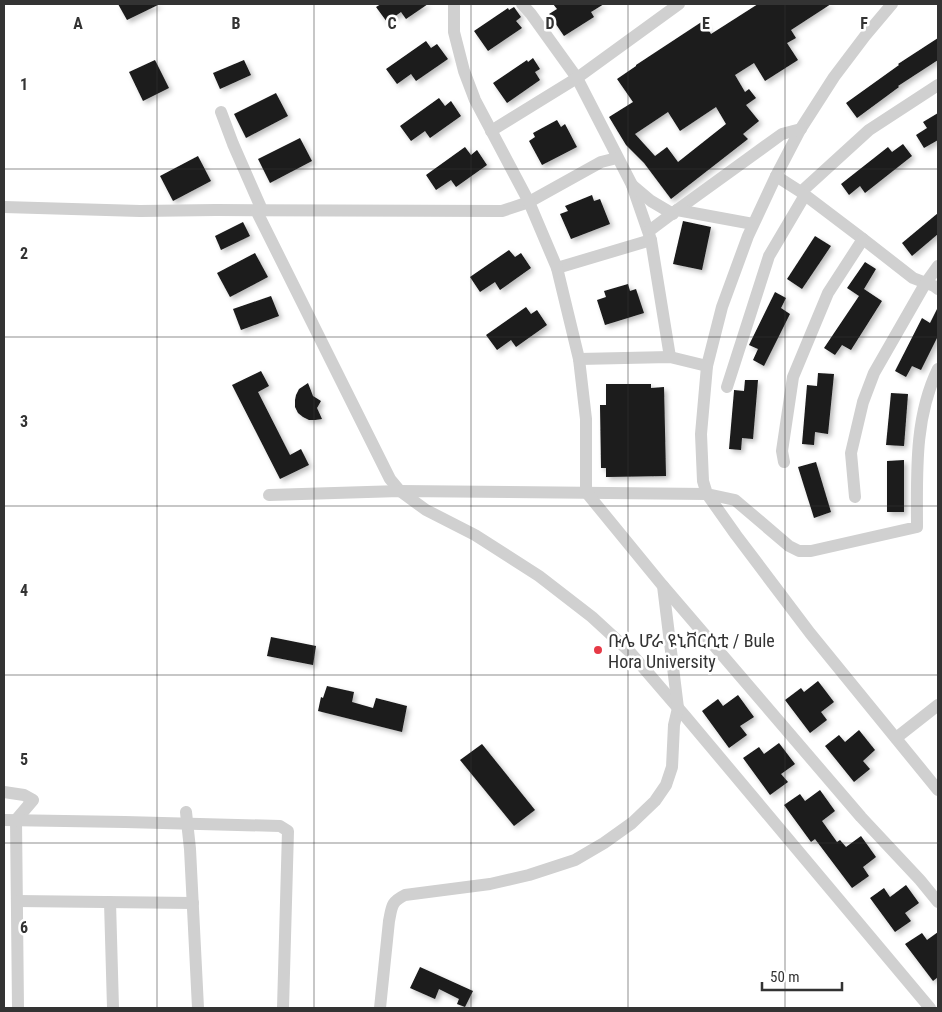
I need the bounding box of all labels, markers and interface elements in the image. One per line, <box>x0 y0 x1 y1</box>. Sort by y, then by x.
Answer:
text: A <box>73 14 83 33</box>
text: B <box>232 14 241 33</box>
text: C <box>387 14 397 33</box>
text: D <box>545 14 555 33</box>
text: E <box>702 14 710 33</box>
text: F <box>860 14 868 33</box>
text: 1 <box>20 75 28 94</box>
text: 2 <box>20 244 28 263</box>
text: 3 <box>20 412 28 431</box>
text: 4 <box>20 581 28 600</box>
place label: ቡሌ ሆራ ዩኒቨርሲቲ / Bule Hora University <box>608 630 775 672</box>
marker: ቡሌ ሆራ ዩኒቨርሲቲ / Bule Hora University <box>592 644 604 656</box>
text: 5 <box>20 750 28 769</box>
text: 6 <box>20 918 28 937</box>
scale bar <box>762 960 842 992</box>
text: 50 m <box>770 968 800 986</box>

